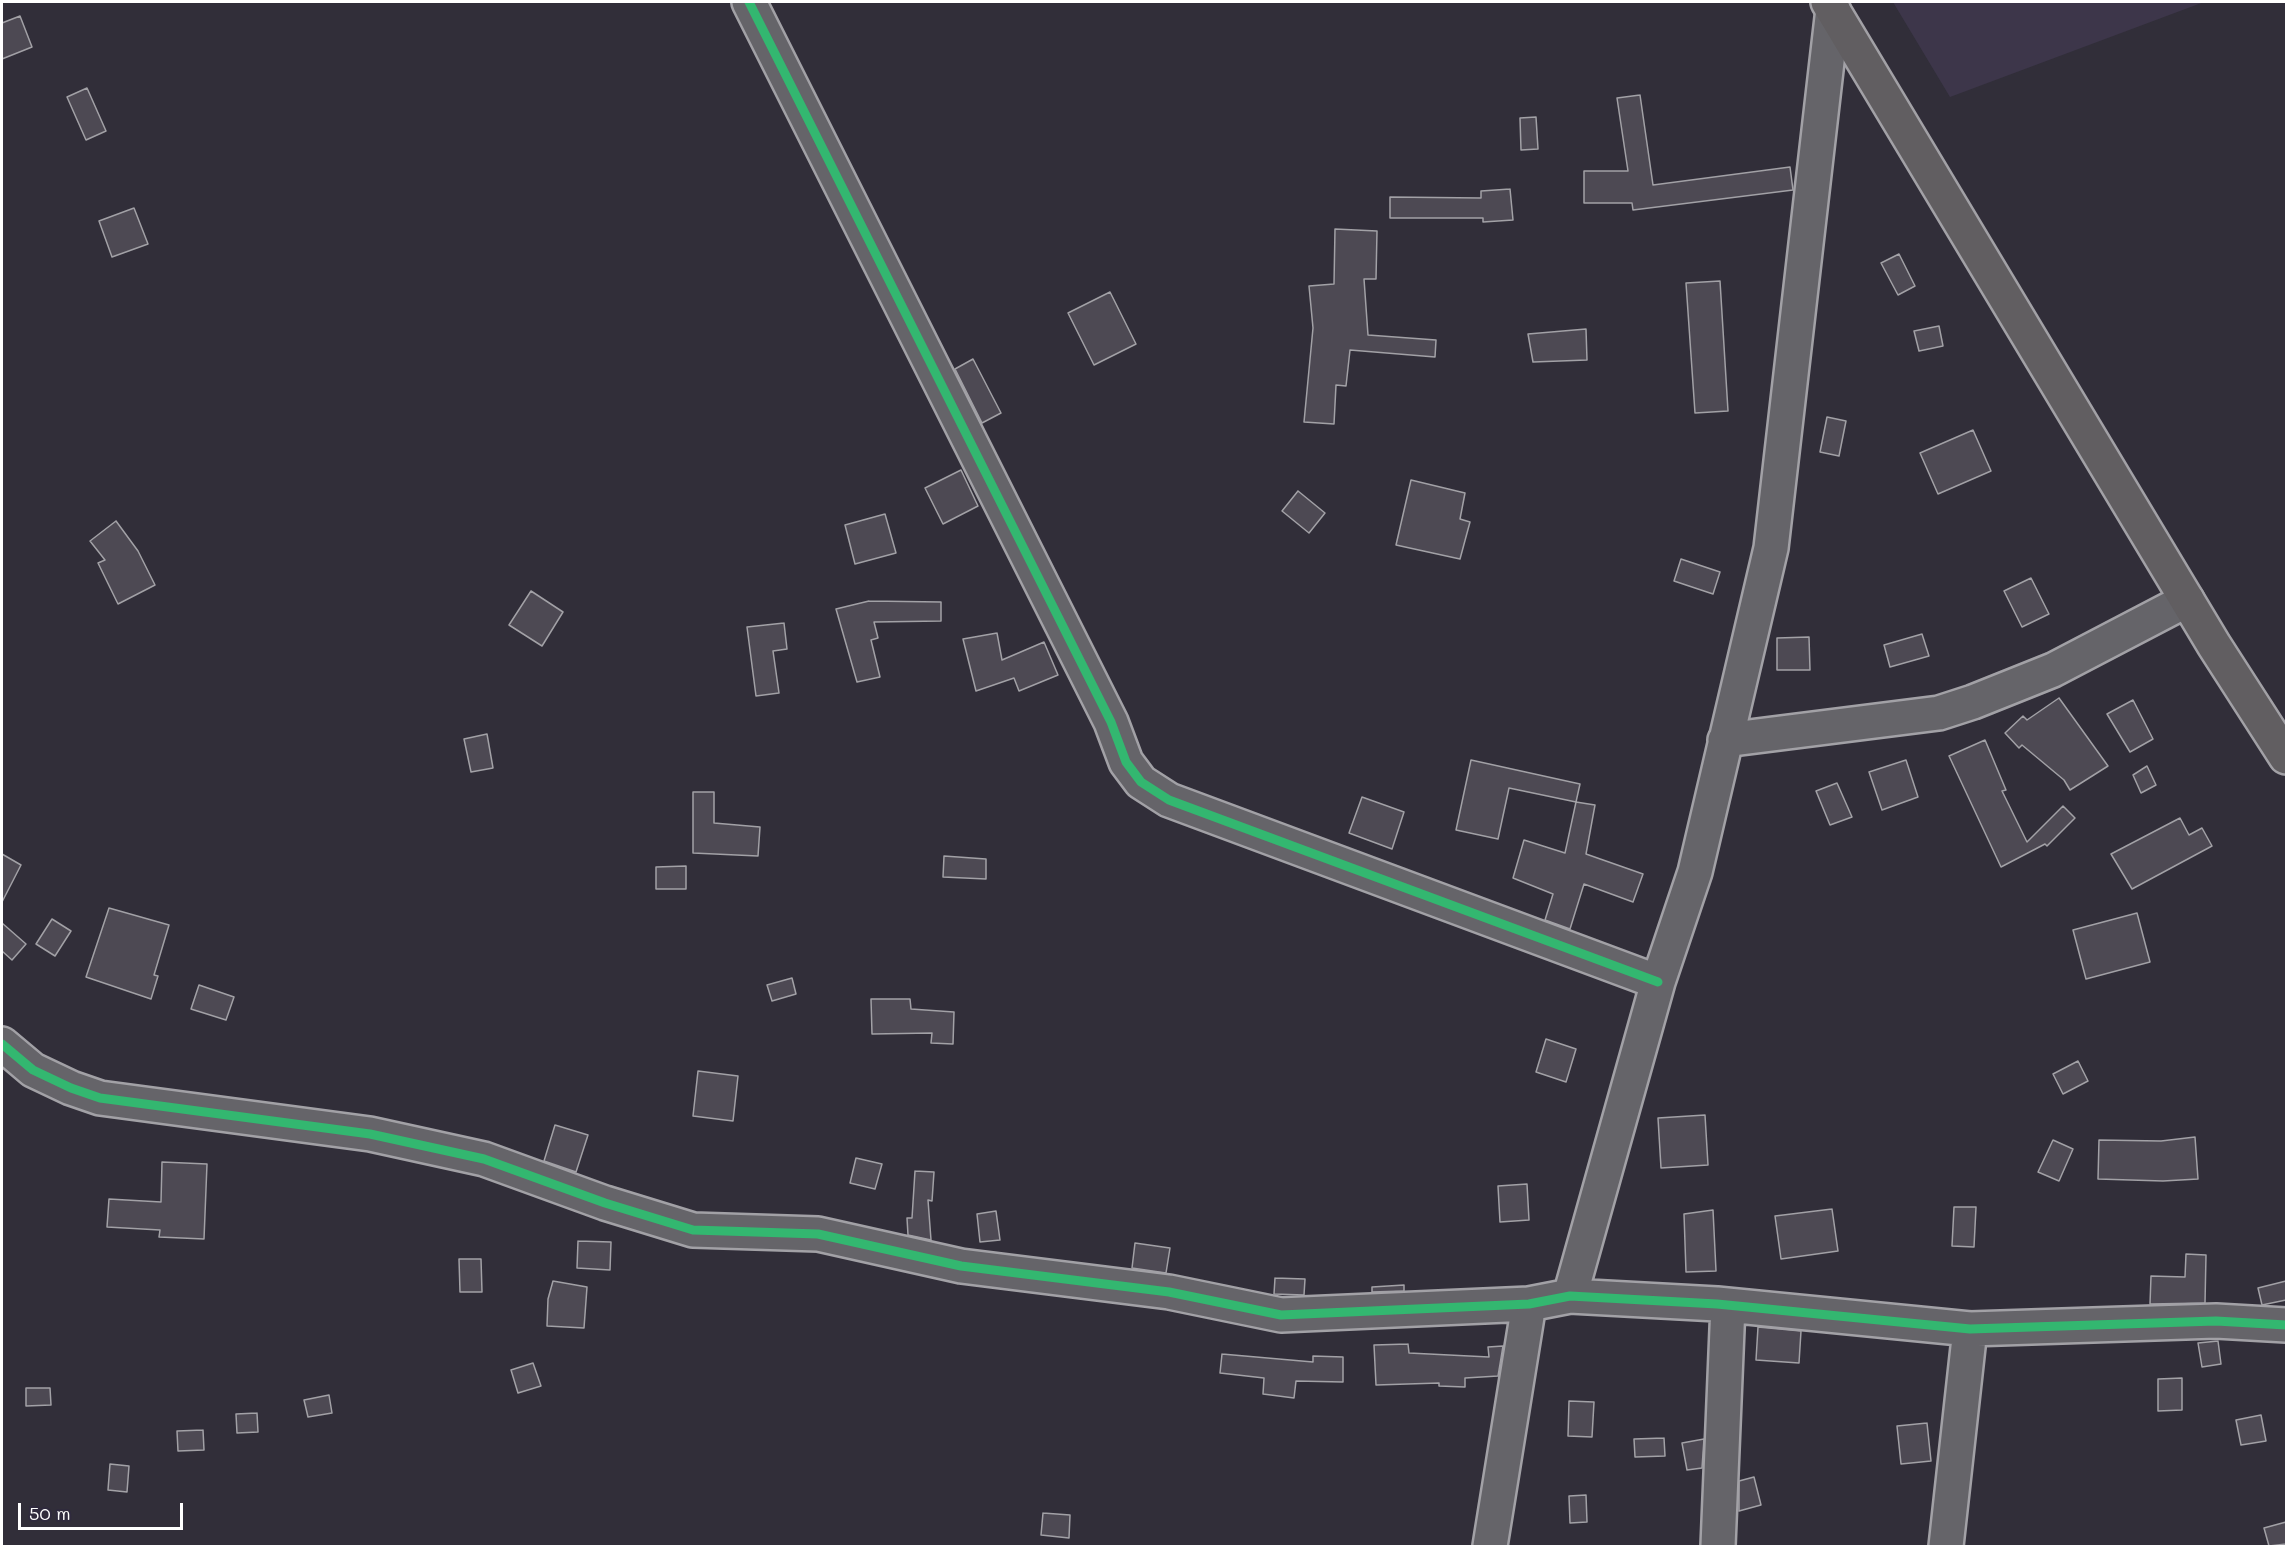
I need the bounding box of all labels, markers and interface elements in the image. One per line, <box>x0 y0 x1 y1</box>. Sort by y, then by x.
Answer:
scale bar <box>21 1491 186 1529</box>
text: 50 m <box>29 1501 71 1525</box>

